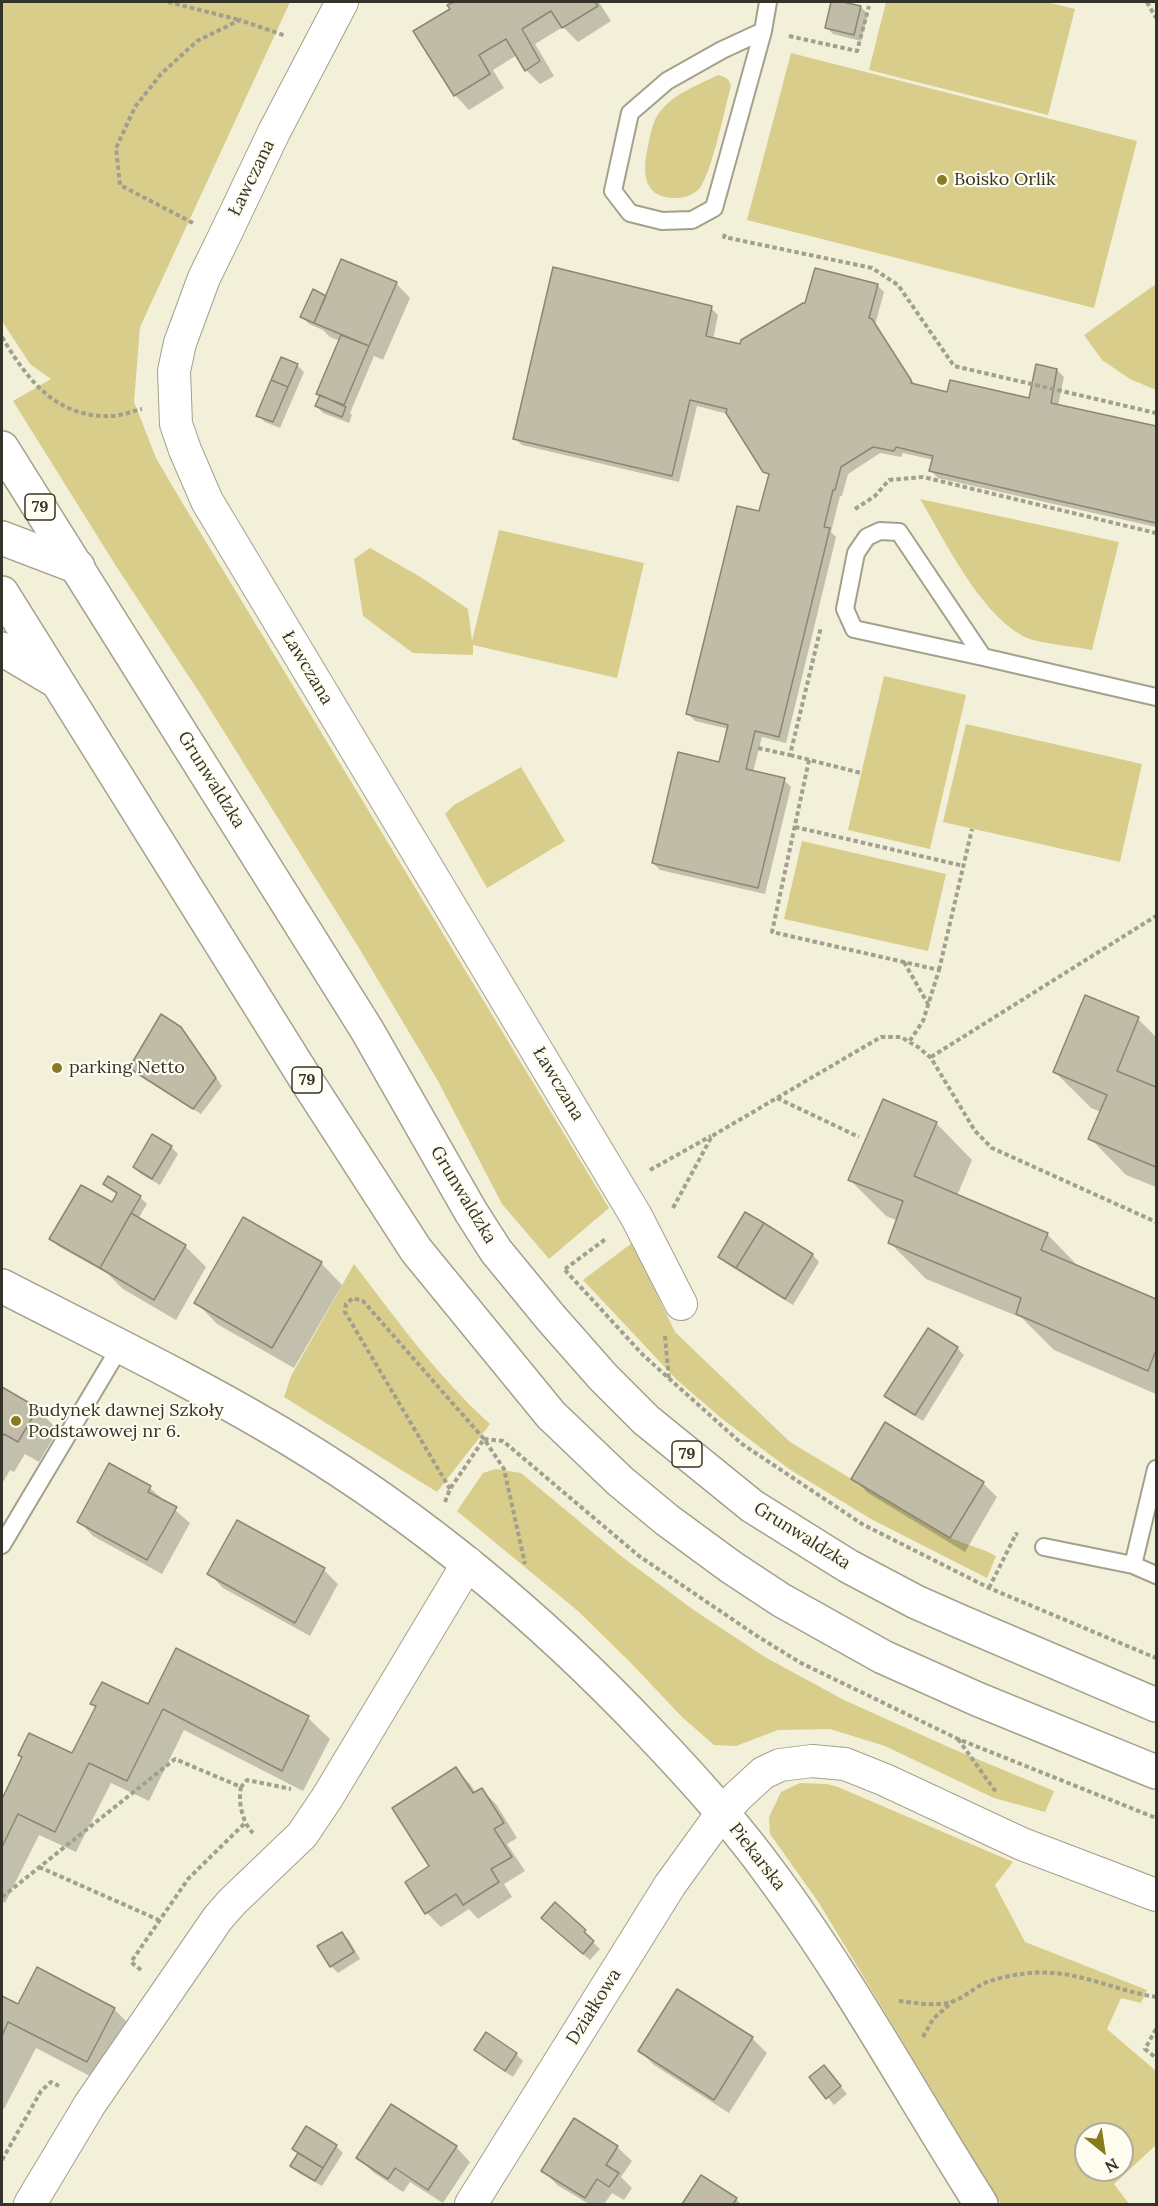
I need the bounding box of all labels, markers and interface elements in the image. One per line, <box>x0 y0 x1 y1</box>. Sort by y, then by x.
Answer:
street label: Ławczana <box>224 136 280 220</box>
place label: Boisko Orlik <box>954 169 1056 191</box>
marker: Boisko Orlik <box>935 173 949 187</box>
road number: 79 <box>25 494 55 520</box>
street label: Ławczana <box>277 627 337 709</box>
street label: Grunwaldzka <box>173 728 249 832</box>
street label: Ławczana <box>528 1043 588 1125</box>
place label: parking Netto <box>69 1057 185 1079</box>
marker: parking Netto <box>50 1061 64 1075</box>
road number: 79 <box>292 1067 322 1093</box>
street label: Grunwaldzka <box>425 1142 501 1248</box>
place label: Budynek dawnej Szkoły Podstawowej nr 6. <box>28 1400 224 1442</box>
marker: Budynek dawnej Szkoły Podstawowej nr 6. <box>9 1414 23 1428</box>
road number: 79 <box>672 1441 702 1467</box>
street label: Grunwaldzka <box>750 1498 854 1574</box>
street label: Piekarska <box>724 1819 790 1895</box>
street label: Działkowa <box>562 1965 626 2049</box>
north arrow <box>1074 2122 1134 2182</box>
text: N <box>1102 2154 1122 2178</box>

